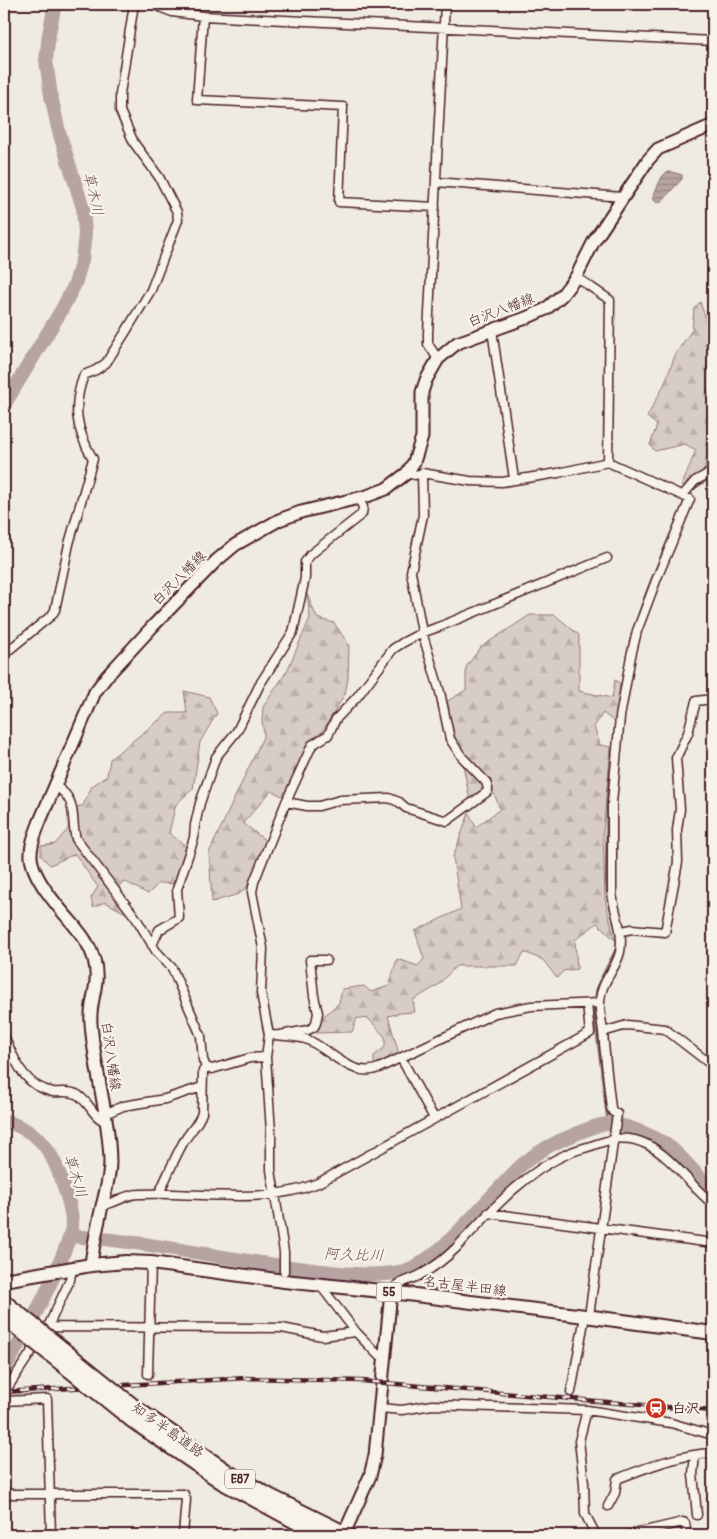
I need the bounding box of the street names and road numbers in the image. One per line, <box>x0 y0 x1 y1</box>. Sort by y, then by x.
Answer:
street label: 白沢八幡線 <box>465 290 537 330</box>
street label: 白沢八幡線 <box>148 547 210 609</box>
street label: 白沢八幡線 <box>98 1020 124 1092</box>
street label: 名古屋半田線 <box>422 1272 508 1300</box>
road number: 55 <box>376 1282 402 1301</box>
street label: 知多半島道路 <box>129 1399 207 1461</box>
road number: E87 <box>225 1470 255 1488</box>

